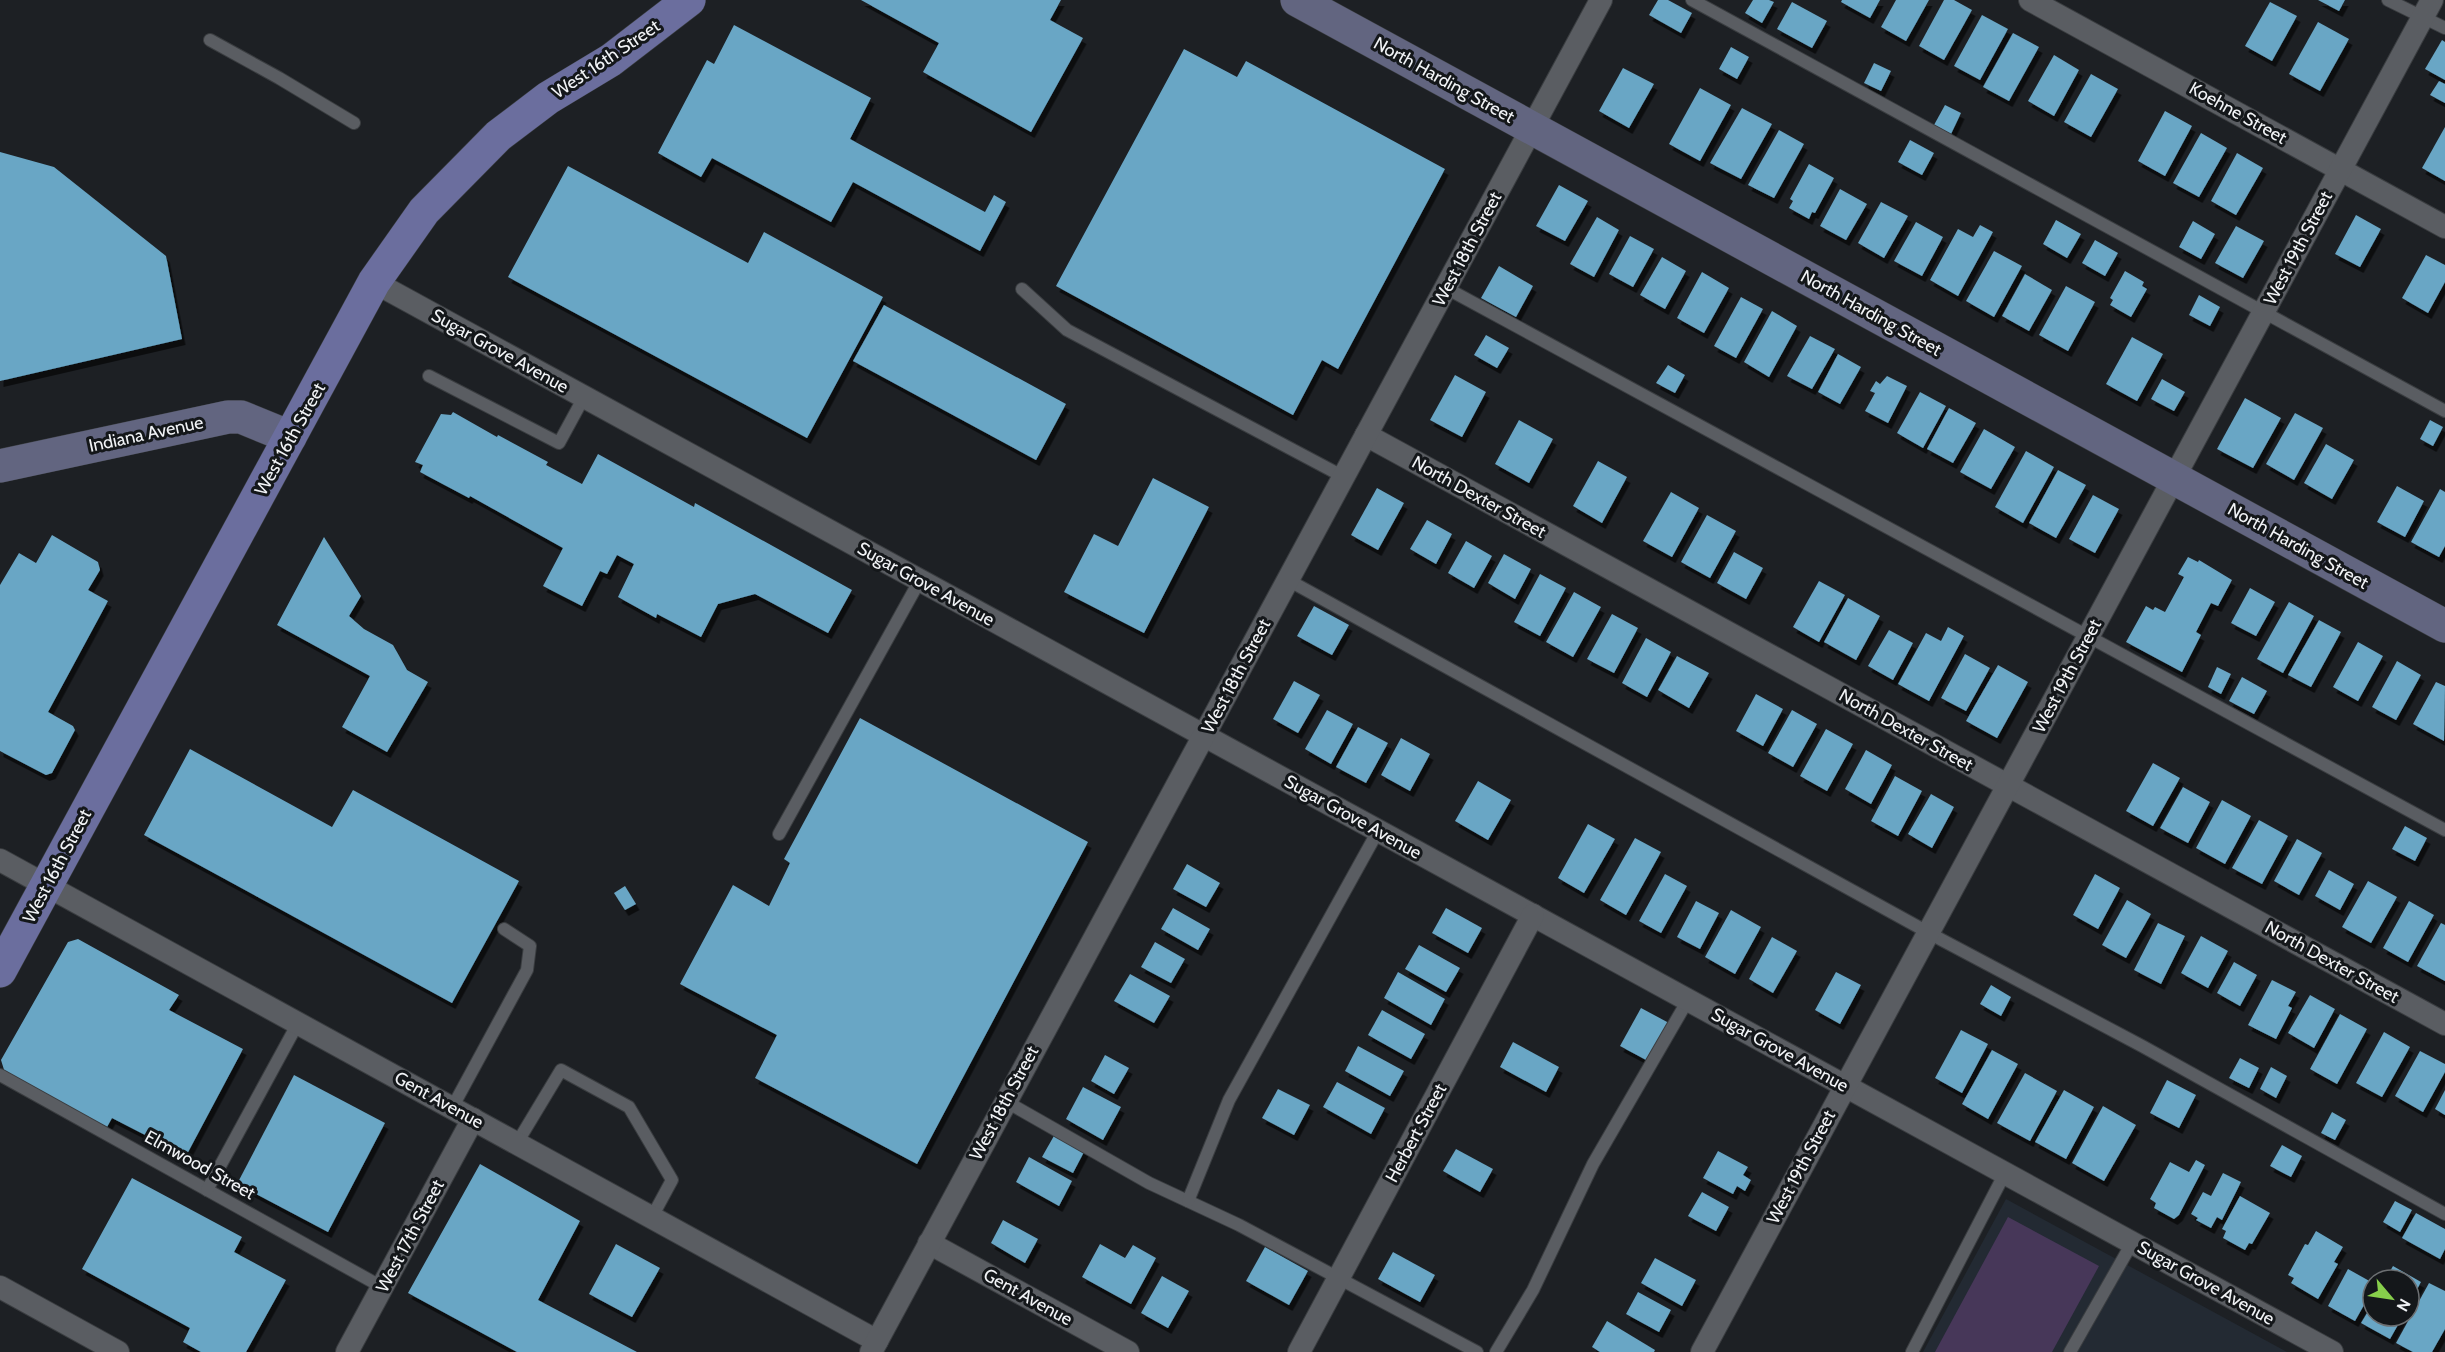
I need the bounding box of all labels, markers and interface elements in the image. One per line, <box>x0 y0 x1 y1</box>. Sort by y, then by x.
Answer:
street label: West 16th Street <box>548 15 664 103</box>
street label: North Harding Street <box>1370 32 1518 128</box>
street label: Koehne Street <box>2185 77 2291 149</box>
street label: West 19th Street <box>2259 187 2337 309</box>
street label: West 18th Street <box>1428 188 1506 310</box>
street label: North Harding Street <box>1797 265 1945 361</box>
street label: Sugar Grove Avenue <box>428 304 572 398</box>
street label: West 16th Street <box>250 379 330 499</box>
street label: Indiana Avenue <box>87 411 205 457</box>
street label: North Dexter Street <box>1408 451 1550 543</box>
street label: North Harding Street <box>2224 498 2372 594</box>
street label: Sugar Grove Avenue <box>854 537 998 631</box>
street label: West 18th Street <box>1197 615 1275 737</box>
street label: West 19th Street <box>2028 615 2106 737</box>
street label: North Dexter Street <box>1835 684 1977 776</box>
street label: Sugar Grove Avenue <box>1281 770 1425 864</box>
street label: West 16th Street <box>18 805 96 927</box>
street label: North Dexter Street <box>2261 916 2403 1008</box>
street label: Sugar Grove Avenue <box>1708 1003 1852 1097</box>
street label: West 18th Street <box>965 1042 1043 1164</box>
street label: Gent Avenue <box>391 1067 487 1133</box>
street label: Herbert Street <box>1381 1080 1451 1186</box>
street label: West 19th Street <box>1762 1106 1840 1228</box>
street label: Elmwood Street <box>141 1126 259 1204</box>
street label: West 17th Street <box>371 1176 449 1296</box>
street label: Sugar Grove Avenue <box>2134 1236 2278 1330</box>
street label: Gent Avenue <box>980 1264 1076 1330</box>
north arrow <box>2361 1268 2421 1328</box>
text: N <box>2393 1295 2415 1315</box>

